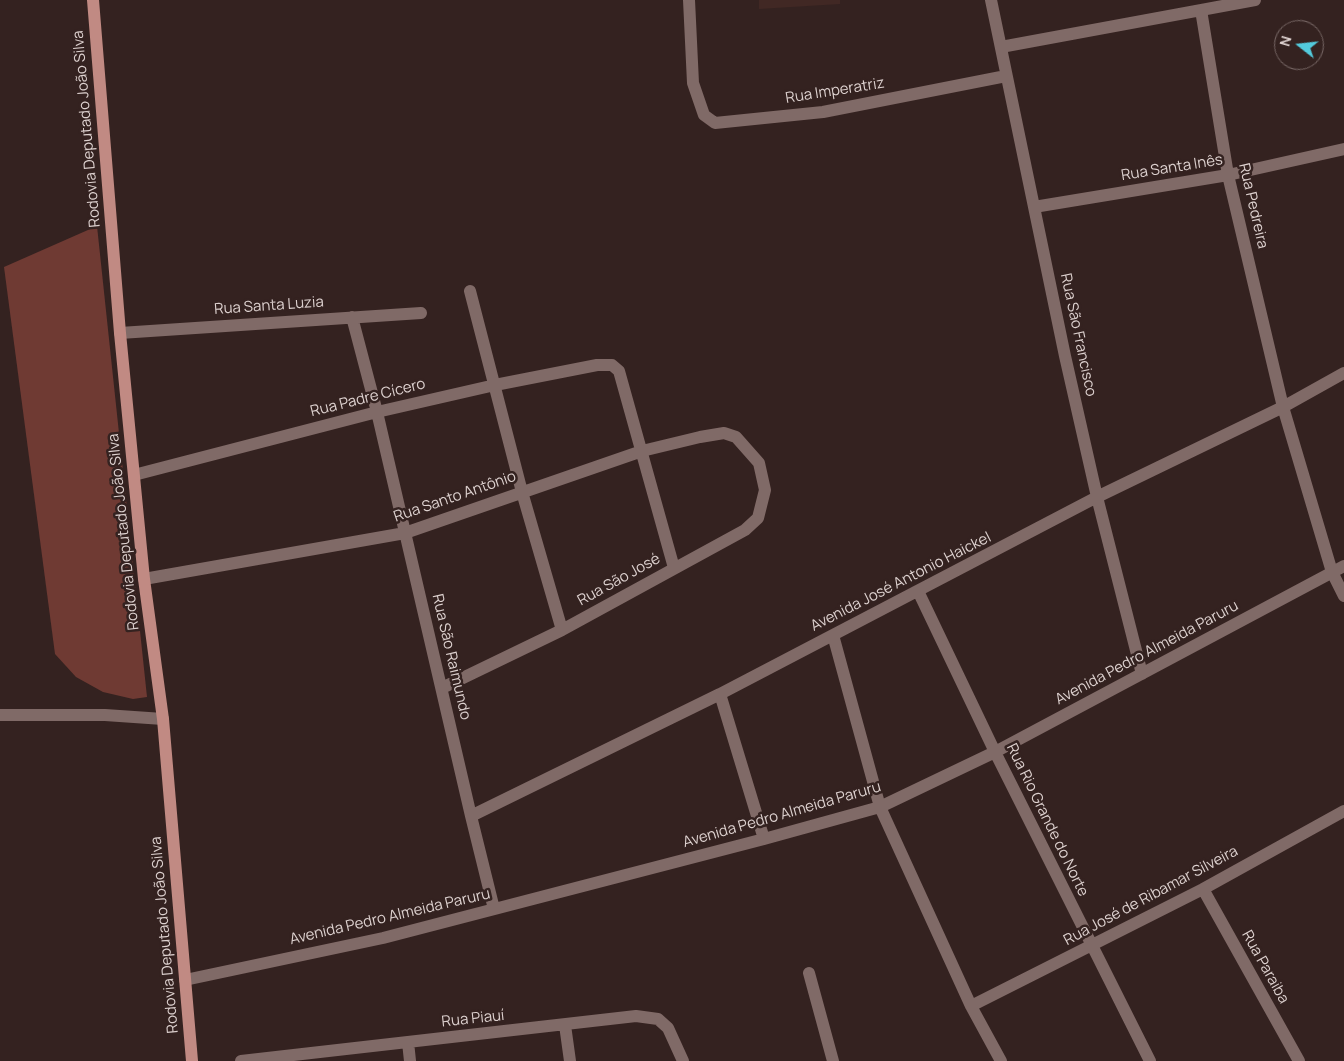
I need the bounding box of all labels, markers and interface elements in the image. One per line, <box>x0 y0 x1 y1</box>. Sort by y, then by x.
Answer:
north arrow <box>1274 20 1324 70</box>
street label: Rodovia Deputado João Silva <box>69 30 105 228</box>
text: N <box>1275 34 1296 48</box>
street label: Rua Imperatriz <box>784 74 886 108</box>
street label: Rua Santa Inês <box>1120 151 1224 185</box>
street label: Rua Pedreira <box>1234 161 1272 251</box>
street label: Rua São Francisco <box>1056 272 1100 398</box>
street label: Rua Santa Luzia <box>214 293 324 319</box>
street label: Rua Padre Cícero <box>309 375 427 421</box>
street label: Rodovia Deputado João Silva <box>105 433 143 631</box>
street label: Rua Santo Antônio <box>392 468 518 526</box>
street label: Avenida José Antonio Haickel <box>808 529 994 635</box>
street label: Rua São José <box>575 550 663 610</box>
street label: Rua São Raimundo <box>428 592 474 722</box>
street label: Avenida Pedro Almeida Paruru <box>1052 597 1242 709</box>
street label: Rua Rio Grande do Norte <box>1002 741 1092 899</box>
street label: Avenida Pedro Almeida Paruru <box>681 778 883 852</box>
street label: Rodovia Deputado João Silva <box>147 836 183 1034</box>
street label: Rua José de Ribamar Silveira <box>1061 842 1241 950</box>
street label: Avenida Pedro Almeida Paruru <box>288 885 492 949</box>
street label: Rua Paraiba <box>1238 927 1292 1007</box>
street label: Rua Piauí <box>441 1007 505 1031</box>

